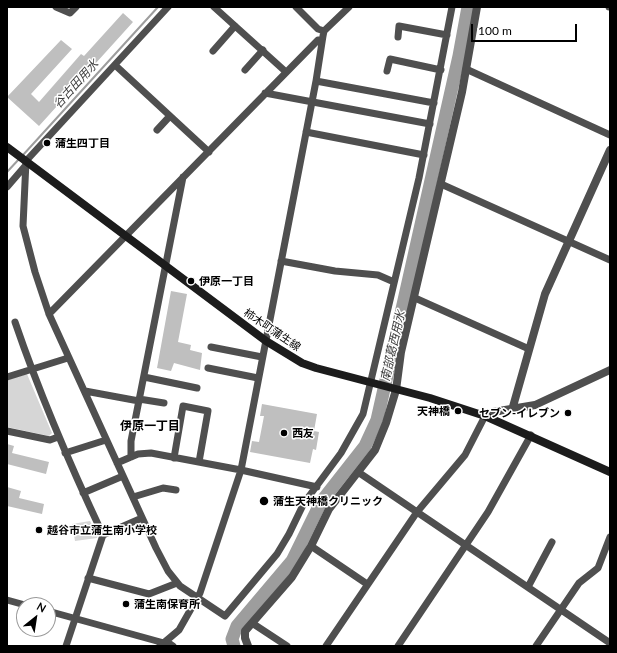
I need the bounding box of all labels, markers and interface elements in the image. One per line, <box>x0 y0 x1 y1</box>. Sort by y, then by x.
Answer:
scale bar <box>473 16 579 42</box>
text: 100 m <box>478 23 512 38</box>
water label: 谷古田用水 <box>51 57 101 111</box>
place label: 蒲生四丁目 <box>55 136 110 150</box>
marker: 蒲生四丁目 <box>42 138 52 148</box>
place label: 伊原一丁目 <box>199 274 254 288</box>
marker: 伊原一丁目 <box>186 276 196 286</box>
street label: 柿木町蒲生線 <box>241 306 303 354</box>
water label: 南部葛西用水 <box>378 309 408 383</box>
place label: 天神橋 <box>417 404 450 418</box>
marker: 天神橋 <box>453 406 463 416</box>
place label: セブン-イレブン <box>479 406 560 420</box>
marker: セブン-イレブン <box>563 408 573 418</box>
district label: 伊原一丁目 <box>120 419 180 433</box>
place label: 西友 <box>292 426 314 440</box>
marker: 西友 <box>279 428 289 438</box>
place label: 蒲生天神橋クリニック <box>273 494 383 508</box>
marker: 蒲生天神橋クリニック <box>258 495 270 507</box>
place label: 越谷市立蒲生南小学校 <box>47 523 157 537</box>
marker: 越谷市立蒲生南小学校 <box>34 525 44 535</box>
north arrow <box>16 597 56 637</box>
place label: 蒲生南保育所 <box>134 597 200 611</box>
text: N <box>35 599 49 615</box>
marker: 蒲生南保育所 <box>121 599 131 609</box>

